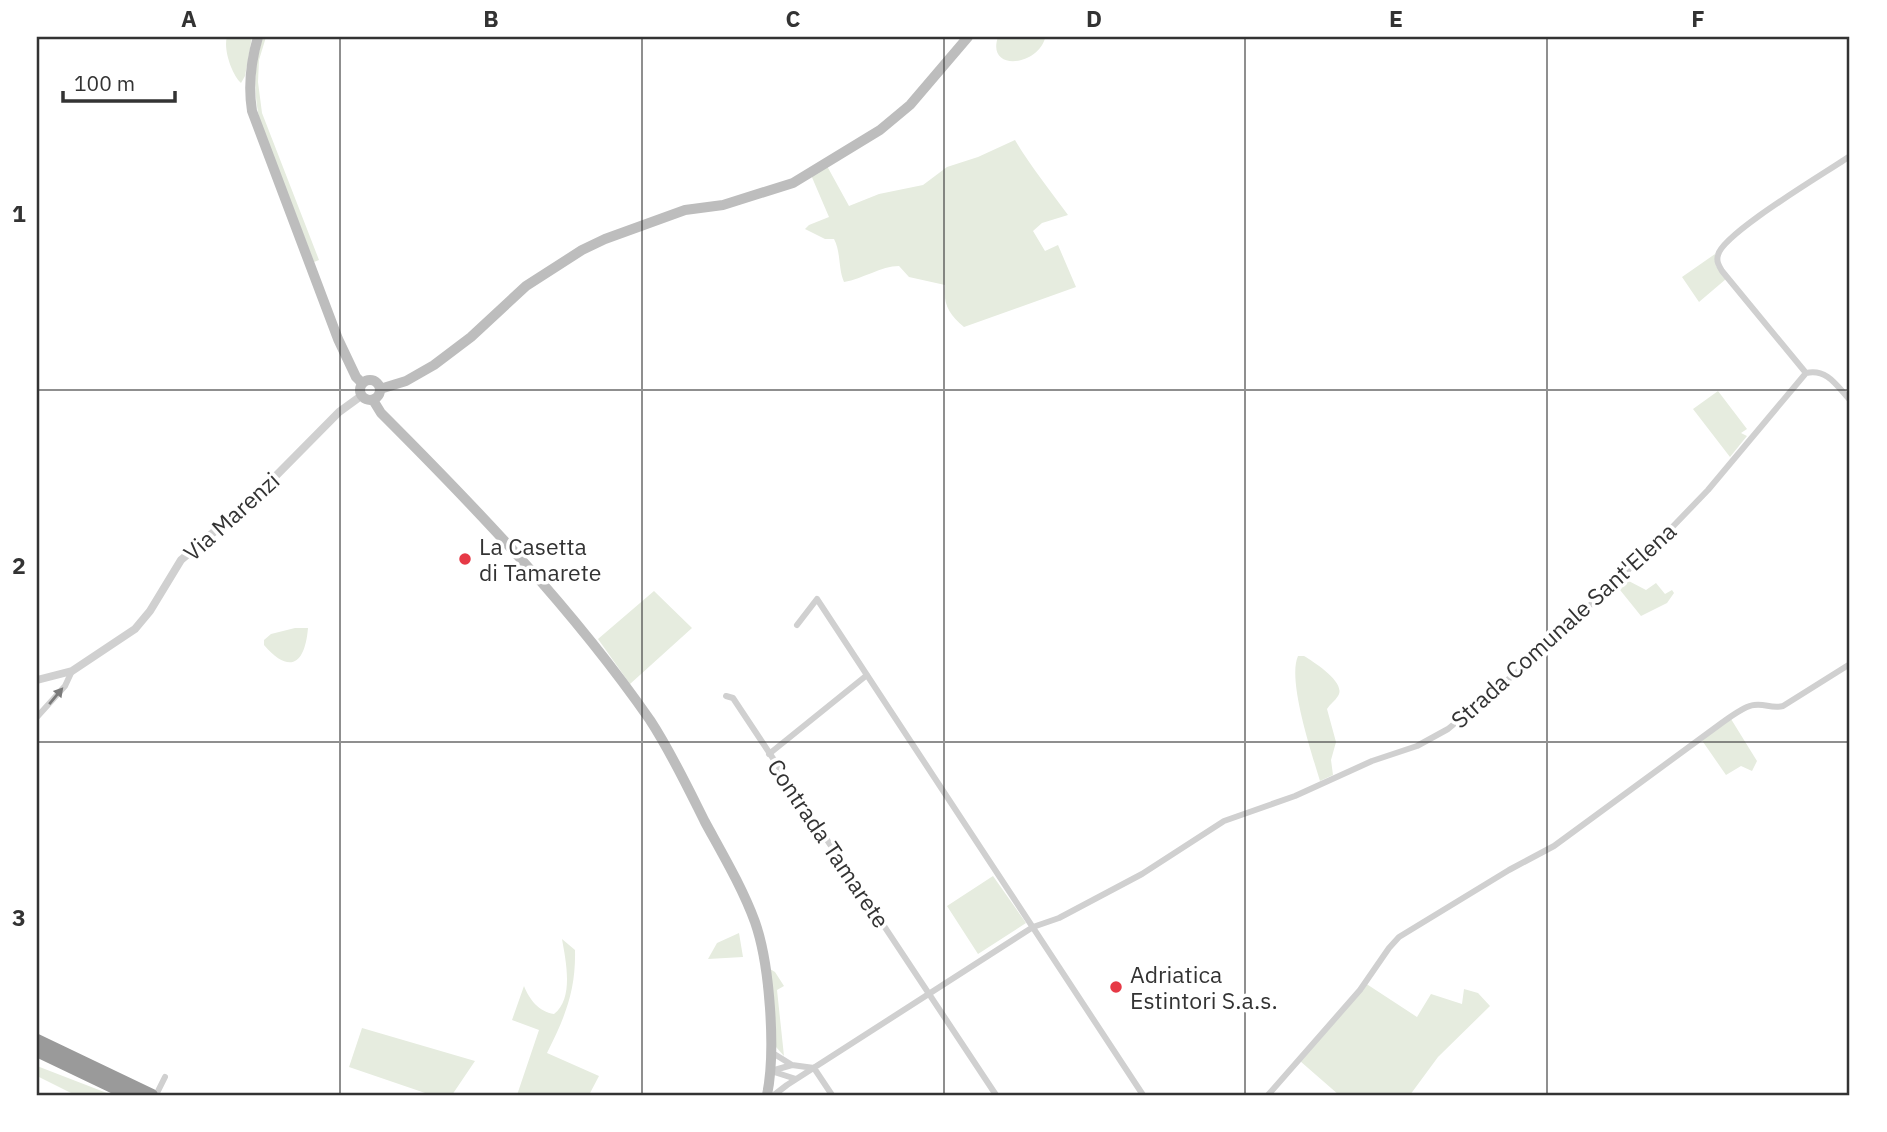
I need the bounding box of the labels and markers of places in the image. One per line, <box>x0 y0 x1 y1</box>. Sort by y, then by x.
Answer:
place label: La Casetta di Tamarete <box>479 531 601 587</box>
marker: La Casetta di Tamarete <box>457 551 473 567</box>
place label: Adriatica Estintori S.a.s. <box>1130 959 1278 1015</box>
marker: Adriatica Estintori S.a.s. <box>1108 979 1124 995</box>

